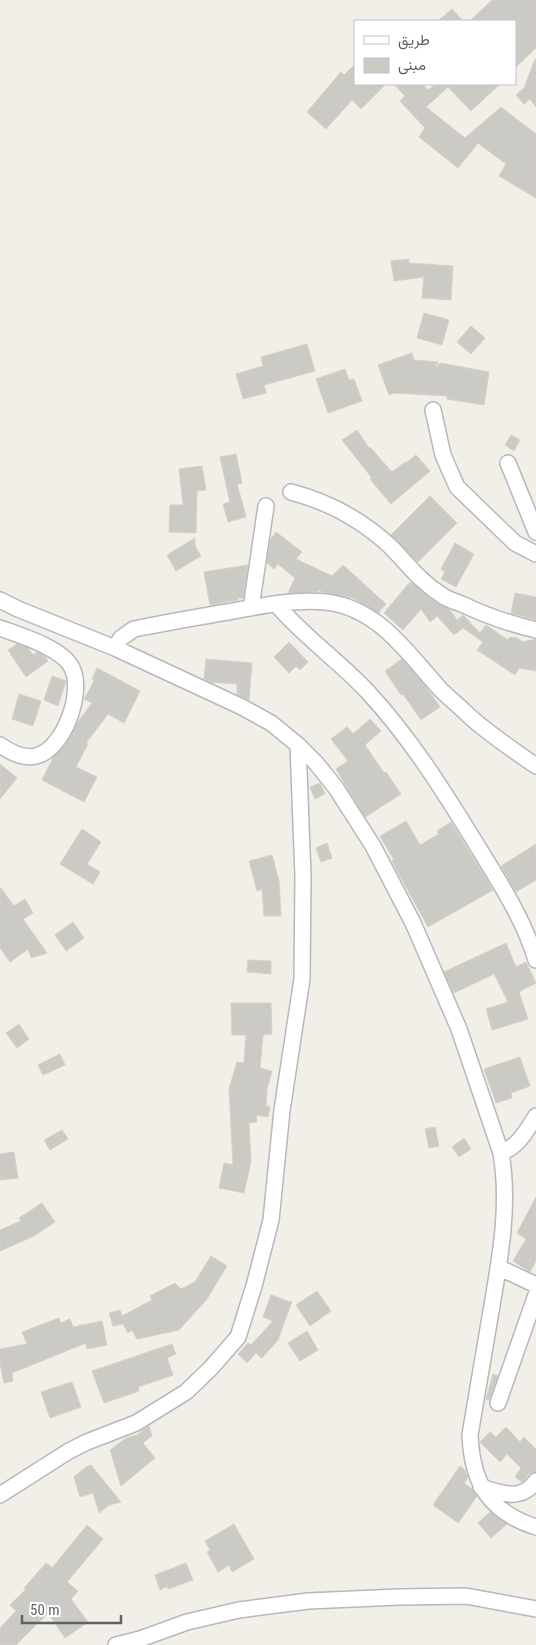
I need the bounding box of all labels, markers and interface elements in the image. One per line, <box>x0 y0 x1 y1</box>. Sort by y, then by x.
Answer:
legend <box>354 20 516 85</box>
text: طريق <box>398 31 430 50</box>
text: مبنى <box>398 56 426 75</box>
scale bar <box>22 1592 121 1624</box>
text: 50 m <box>30 1601 60 1619</box>

